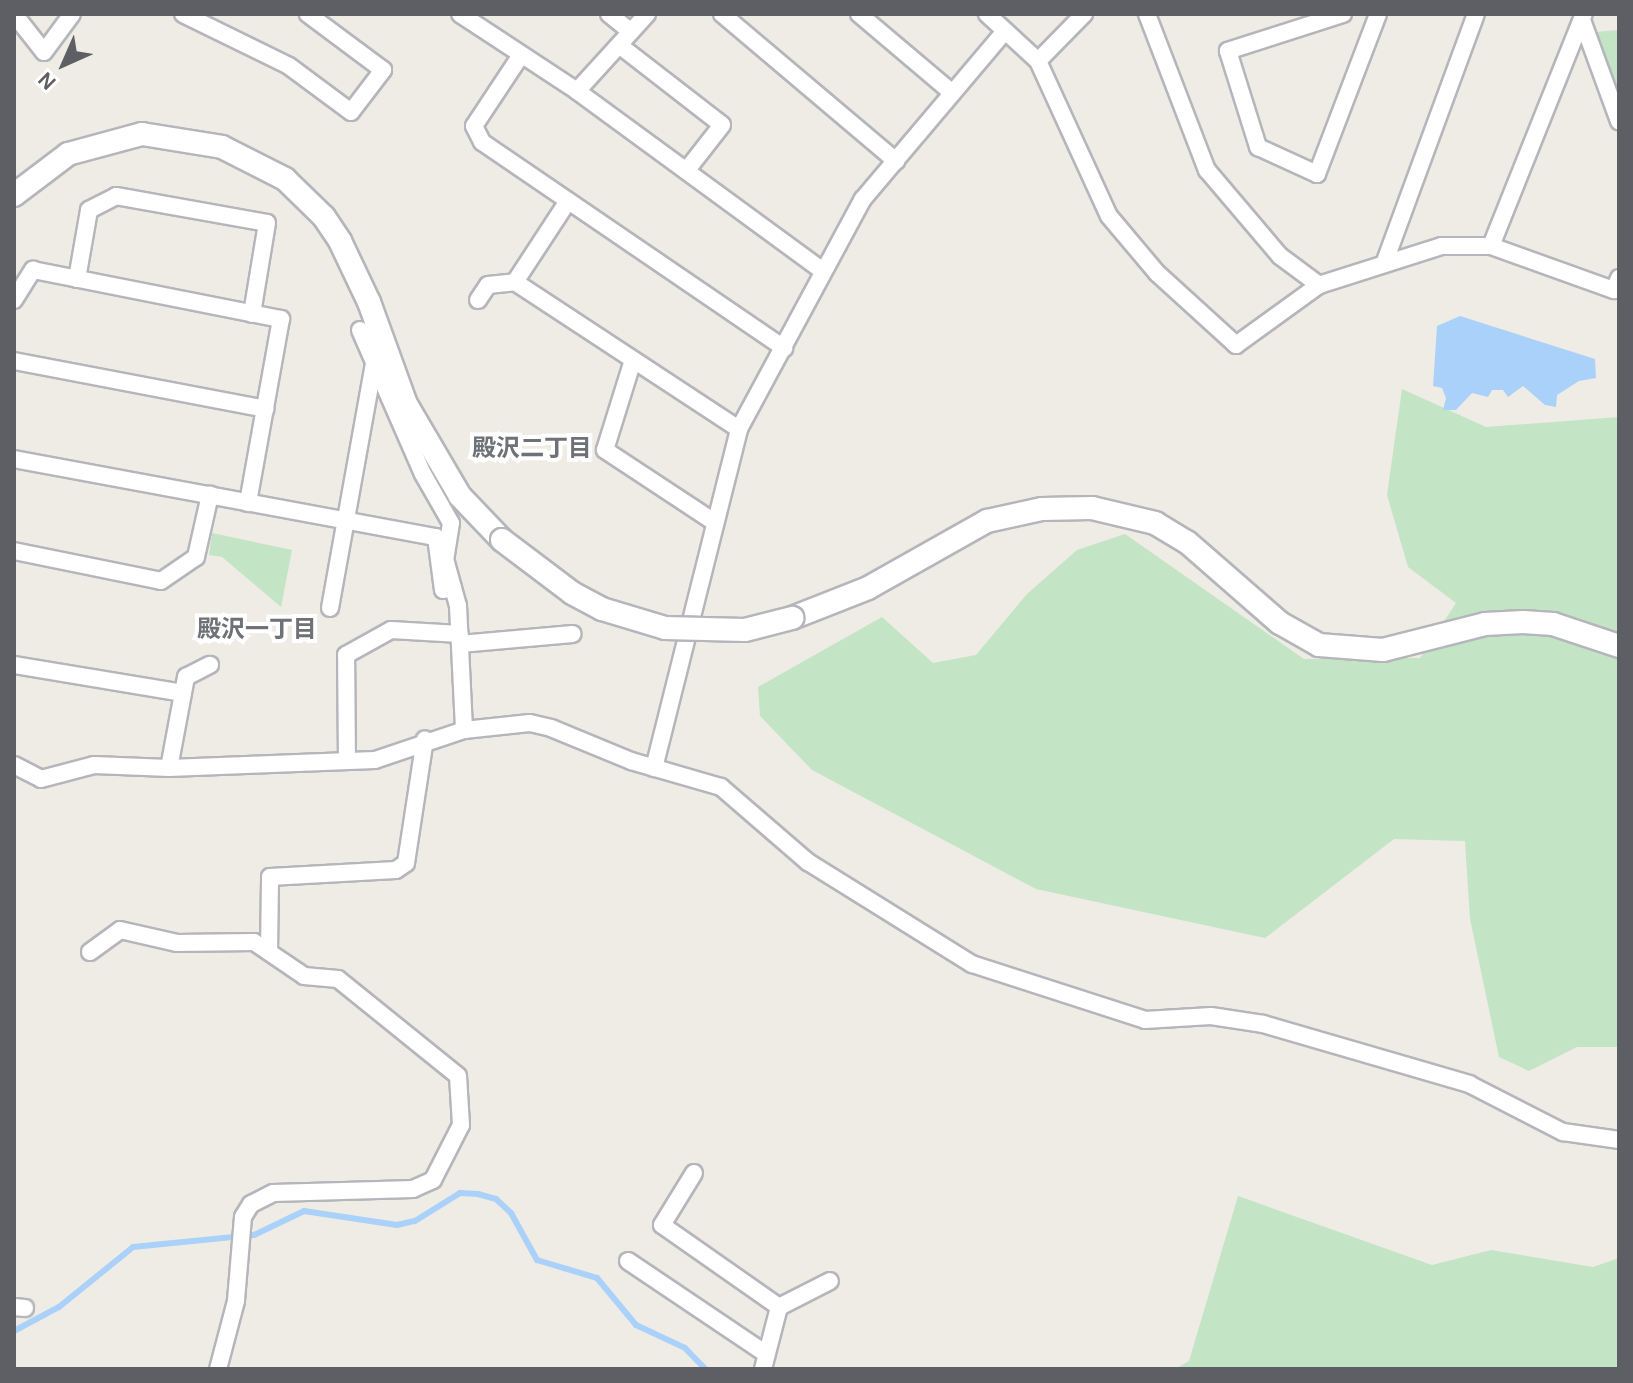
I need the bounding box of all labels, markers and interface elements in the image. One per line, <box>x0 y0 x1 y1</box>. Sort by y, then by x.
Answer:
north arrow <box>24 24 104 104</box>
text: N <box>32 66 62 96</box>
district label: 殿沢二丁目 <box>472 435 592 463</box>
district label: 殿沢一丁目 <box>197 616 317 644</box>

